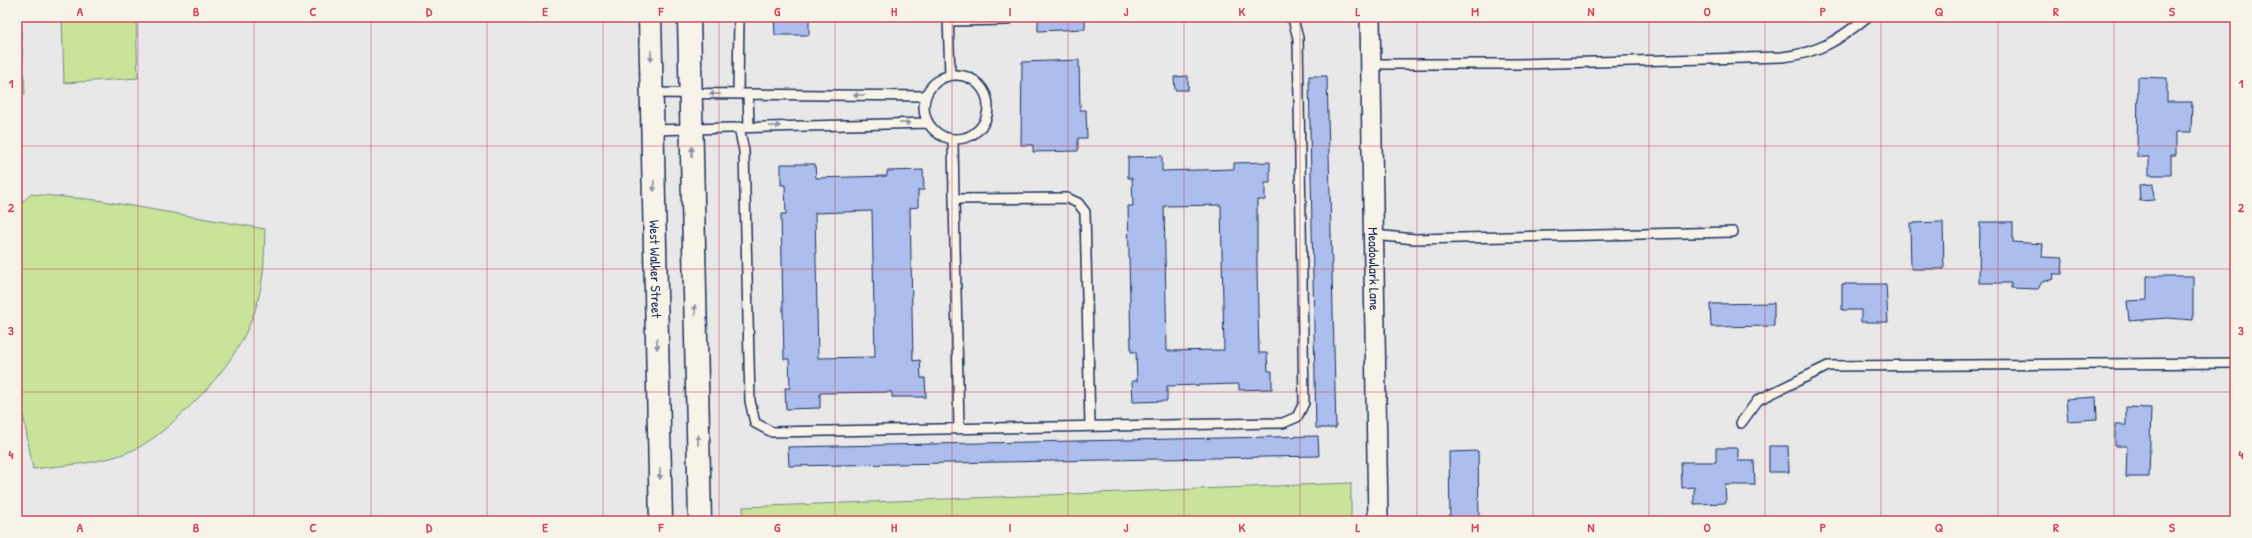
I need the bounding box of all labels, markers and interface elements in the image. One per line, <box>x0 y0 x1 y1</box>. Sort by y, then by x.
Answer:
text: A <box>77 2 84 20</box>
text: B <box>193 2 200 20</box>
text: C <box>309 2 317 20</box>
text: D <box>426 2 433 20</box>
text: E <box>542 2 548 20</box>
text: F <box>658 2 665 20</box>
text: G <box>774 2 781 20</box>
text: H <box>891 2 897 20</box>
text: I <box>1008 2 1012 20</box>
text: J <box>1124 2 1129 20</box>
text: K <box>1239 2 1246 20</box>
text: L <box>1356 2 1361 20</box>
text: M <box>1471 2 1479 20</box>
text: N <box>1588 2 1595 20</box>
text: O <box>1703 2 1711 20</box>
text: P <box>1820 2 1826 20</box>
text: Q <box>1935 2 1944 20</box>
text: R <box>2053 2 2059 20</box>
text: S <box>2169 2 2175 20</box>
one-way arrow <box>648 50 654 63</box>
text: 1 <box>9 74 14 92</box>
text: 1 <box>2239 74 2244 92</box>
one-way arrow <box>708 91 721 97</box>
one-way arrow <box>852 92 865 98</box>
one-way arrow <box>899 120 912 126</box>
one-way arrow <box>769 123 781 130</box>
one-way arrow <box>689 145 695 158</box>
one-way arrow <box>650 180 657 192</box>
text: 2 <box>8 198 15 216</box>
text: 2 <box>2238 198 2245 216</box>
street label: West Walker Street <box>645 220 667 318</box>
street label: Meadowlark Lane <box>1364 227 1385 311</box>
one-way arrow <box>692 304 699 316</box>
text: 3 <box>8 321 14 339</box>
text: 3 <box>2238 321 2244 339</box>
one-way arrow <box>654 338 660 351</box>
one-way arrow <box>695 433 701 446</box>
text: 4 <box>9 445 14 463</box>
text: 4 <box>2239 445 2244 463</box>
one-way arrow <box>657 468 663 481</box>
text: A <box>77 518 84 536</box>
text: B <box>193 518 200 536</box>
text: C <box>309 518 317 536</box>
text: D <box>426 518 433 536</box>
text: E <box>542 518 548 536</box>
text: F <box>658 518 665 536</box>
text: G <box>774 518 781 536</box>
text: H <box>891 518 897 536</box>
text: I <box>1008 518 1012 536</box>
text: J <box>1124 518 1129 536</box>
text: K <box>1239 518 1246 536</box>
text: L <box>1356 518 1361 536</box>
text: M <box>1471 518 1479 536</box>
text: N <box>1588 518 1595 536</box>
text: O <box>1703 518 1711 536</box>
text: P <box>1820 518 1826 536</box>
text: Q <box>1935 518 1944 536</box>
text: R <box>2053 518 2059 536</box>
text: S <box>2169 518 2175 536</box>

